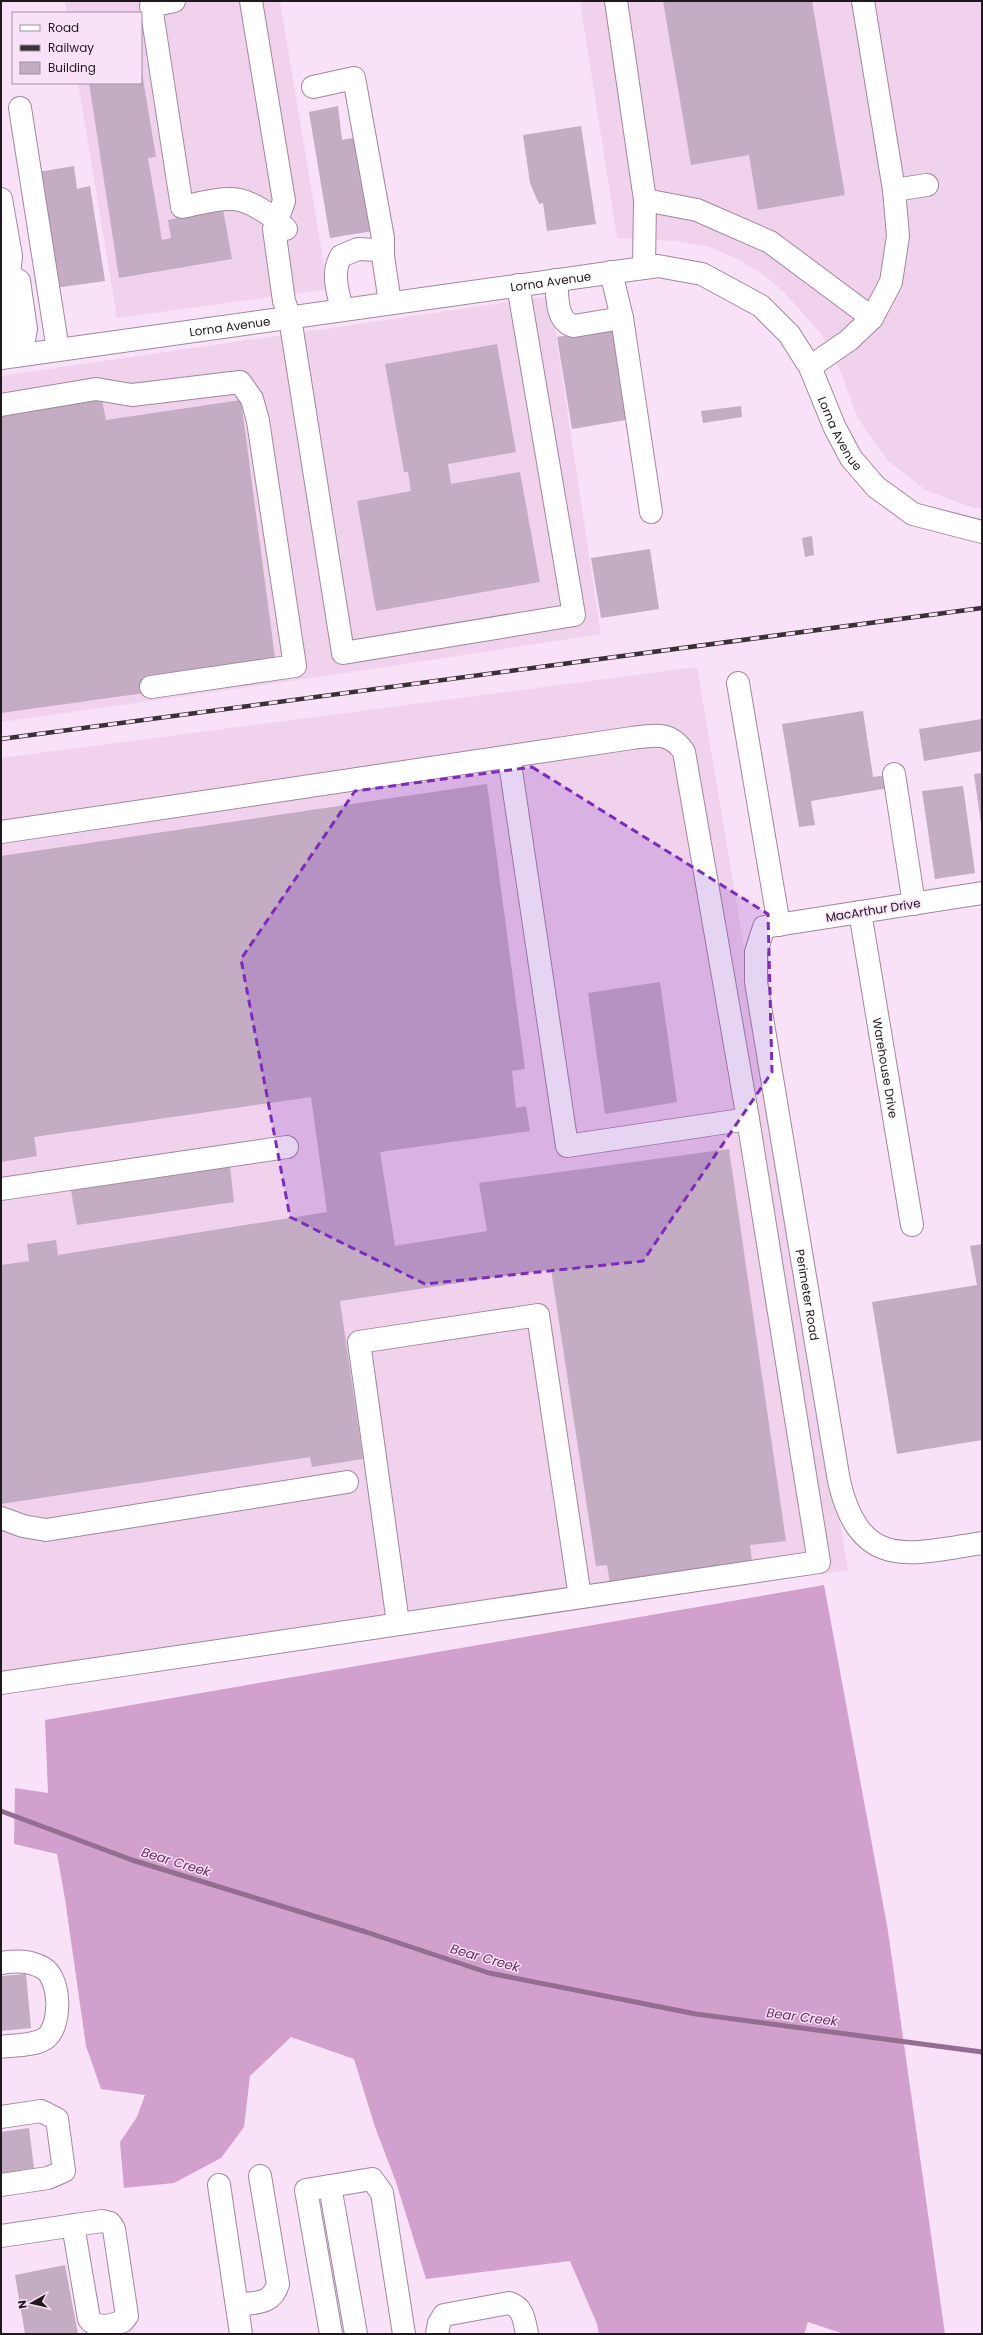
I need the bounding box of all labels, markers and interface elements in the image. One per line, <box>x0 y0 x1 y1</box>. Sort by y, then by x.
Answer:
legend <box>12 12 142 84</box>
text: Road <box>48 19 79 36</box>
text: Railway <box>48 39 94 56</box>
text: Building <box>48 59 96 76</box>
street label: Lorna Avenue <box>509 267 592 295</box>
street label: Lorna Avenue <box>188 312 271 340</box>
street label: Lorna Avenue <box>814 394 866 474</box>
street label: MacArthur Drive <box>824 894 922 926</box>
street label: Warehouse Drive <box>869 1016 903 1120</box>
street label: Perimeter Road <box>792 1248 824 1342</box>
water label: Bear Creek <box>139 1842 214 1882</box>
water label: Bear Creek <box>448 1939 523 1977</box>
water label: Bear Creek <box>765 2003 840 2031</box>
north arrow <box>12 2283 52 2323</box>
text: N <box>14 2299 31 2310</box>

